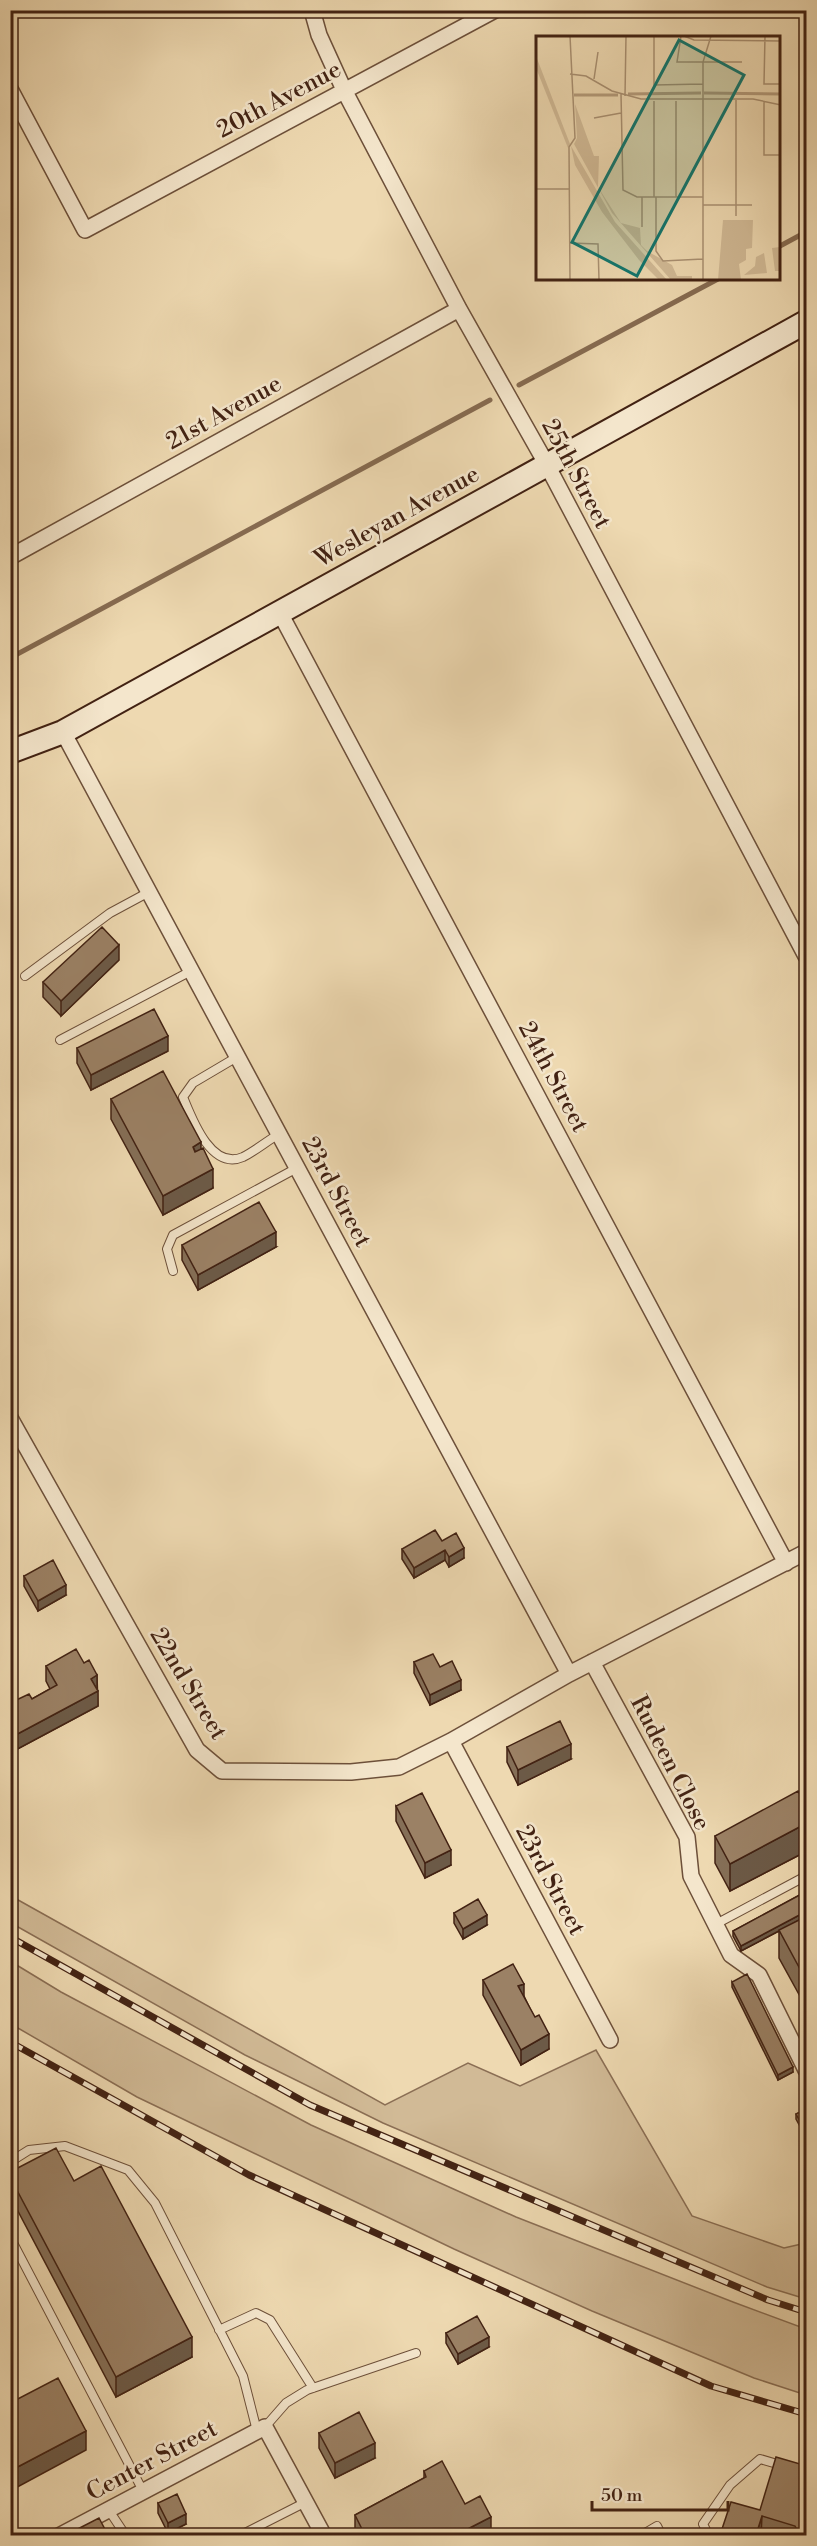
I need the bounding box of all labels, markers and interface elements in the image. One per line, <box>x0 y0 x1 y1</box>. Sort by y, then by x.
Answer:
inset map <box>536 36 781 280</box>
street label: 20th Avenue <box>212 55 346 145</box>
street label: 21st Avenue <box>161 369 287 457</box>
street label: 25th Street <box>535 414 618 535</box>
street label: Wesleyan Avenue <box>308 459 485 575</box>
street label: 24th Street <box>511 1016 595 1138</box>
street label: 23rd Street <box>294 1132 378 1253</box>
street label: 22nd Street <box>143 1623 233 1746</box>
street label: Rudeen Close <box>623 1691 717 1835</box>
street label: 23rd Street <box>508 1820 592 1941</box>
street label: Center Street <box>81 2414 223 2508</box>
scale bar <box>592 2474 728 2512</box>
text: 50 m <box>601 2484 643 2507</box>

